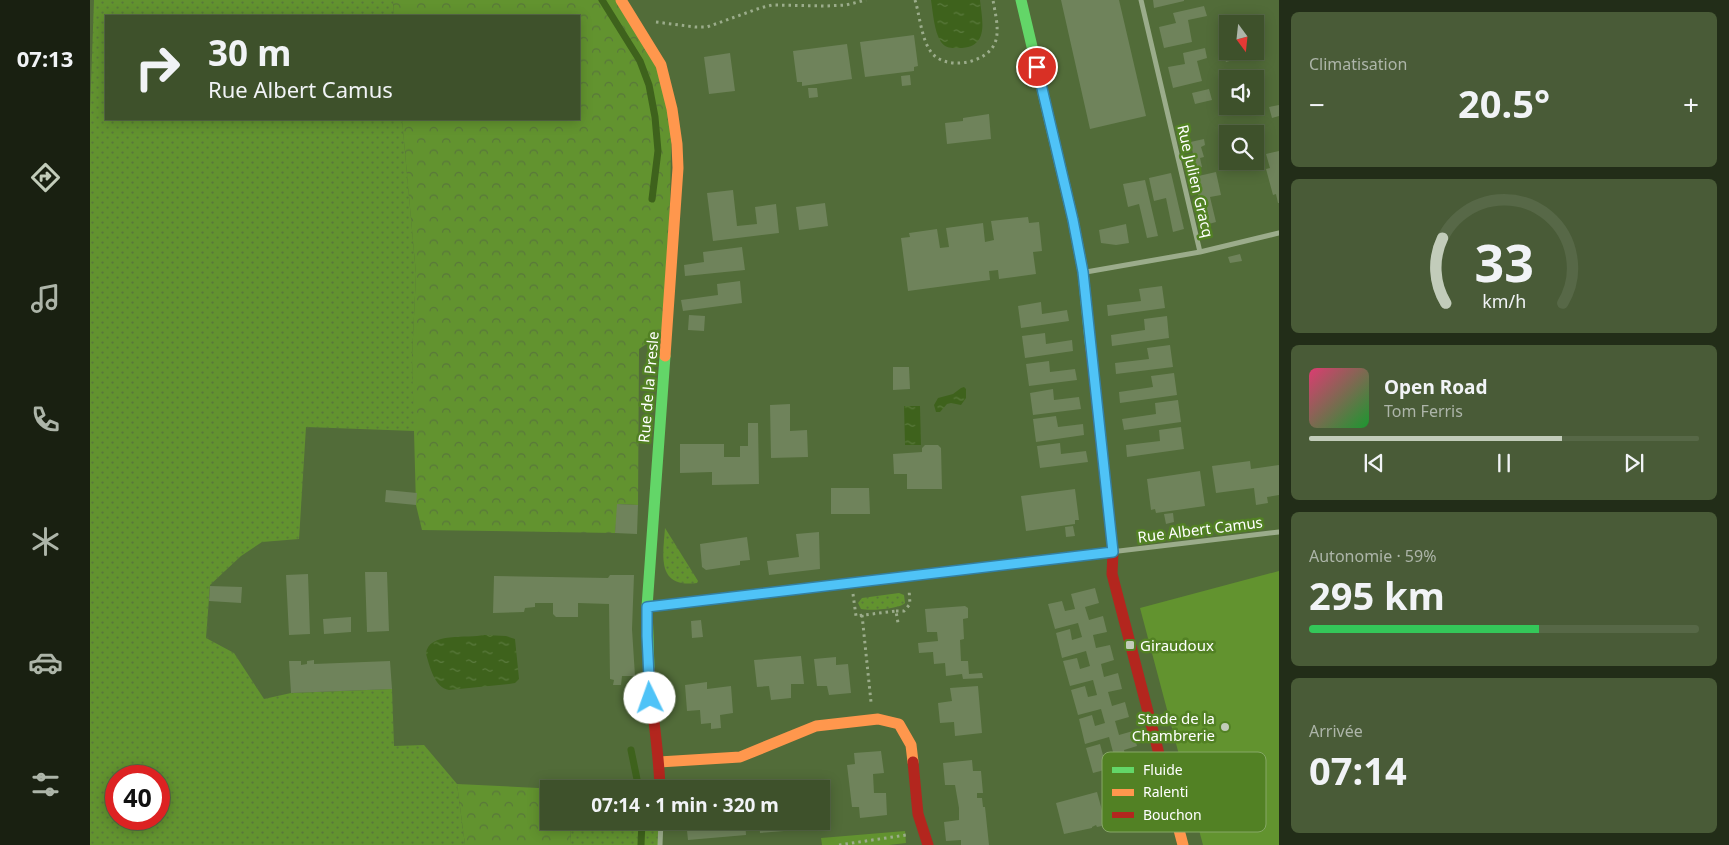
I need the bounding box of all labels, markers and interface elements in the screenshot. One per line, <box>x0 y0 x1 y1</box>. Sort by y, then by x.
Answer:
north arrow <box>1219 15 1264 60</box>
map controls <box>1219 15 1264 170</box>
text: 30 m <box>208 29 291 76</box>
icon: right <box>125 35 190 100</box>
text: 07:13 <box>17 43 73 73</box>
pin <box>1016 46 1058 88</box>
icon: arrive <box>1023 53 1051 81</box>
text: Climatisation <box>1309 53 1407 75</box>
button: sound <box>1219 70 1264 115</box>
text: Rue Albert Camus <box>208 74 393 104</box>
text: 20.5° <box>1458 77 1550 129</box>
text: − <box>1309 85 1325 123</box>
text: + <box>1683 85 1699 123</box>
street label: Rue Julien Gracq <box>1173 123 1219 239</box>
button: search <box>1219 125 1264 170</box>
icon: directions <box>28 160 63 195</box>
text: 33 <box>1474 226 1534 297</box>
icon: music <box>28 281 63 316</box>
text: km/h <box>1482 289 1526 313</box>
street label: Rue de la Presle <box>633 330 663 444</box>
text: Open Road <box>1384 374 1487 400</box>
text: Tom Ferris <box>1384 400 1463 422</box>
icon: phone <box>28 402 63 437</box>
icon: previous <box>1360 449 1388 477</box>
icon: pause <box>1490 449 1518 477</box>
icon: next <box>1620 449 1648 477</box>
street label: Rue Albert Camus <box>1136 511 1264 547</box>
icon: climate <box>28 524 63 559</box>
text: Autonomie · 59% <box>1309 545 1436 567</box>
text: 295 km <box>1309 569 1445 621</box>
place label: Giraudoux <box>1140 635 1214 655</box>
marker: Giraudoux <box>1124 639 1136 651</box>
icon: car <box>28 645 63 680</box>
position arrow <box>623 671 675 723</box>
place label: Stade de la Chambrerie <box>1132 708 1215 745</box>
text: Arrivée <box>1309 720 1363 742</box>
marker: Stade de la Chambrerie <box>1219 721 1231 733</box>
text: 07:14 <box>1309 744 1407 796</box>
legend <box>1102 752 1266 832</box>
text: Fluide <box>1143 760 1183 779</box>
speed limit sign: 40 <box>105 765 170 830</box>
icon: filters <box>28 767 63 802</box>
text: Ralenti <box>1143 782 1188 801</box>
text: 07:14 · 1 min · 320 m <box>591 792 779 818</box>
text: Bouchon <box>1143 805 1202 824</box>

